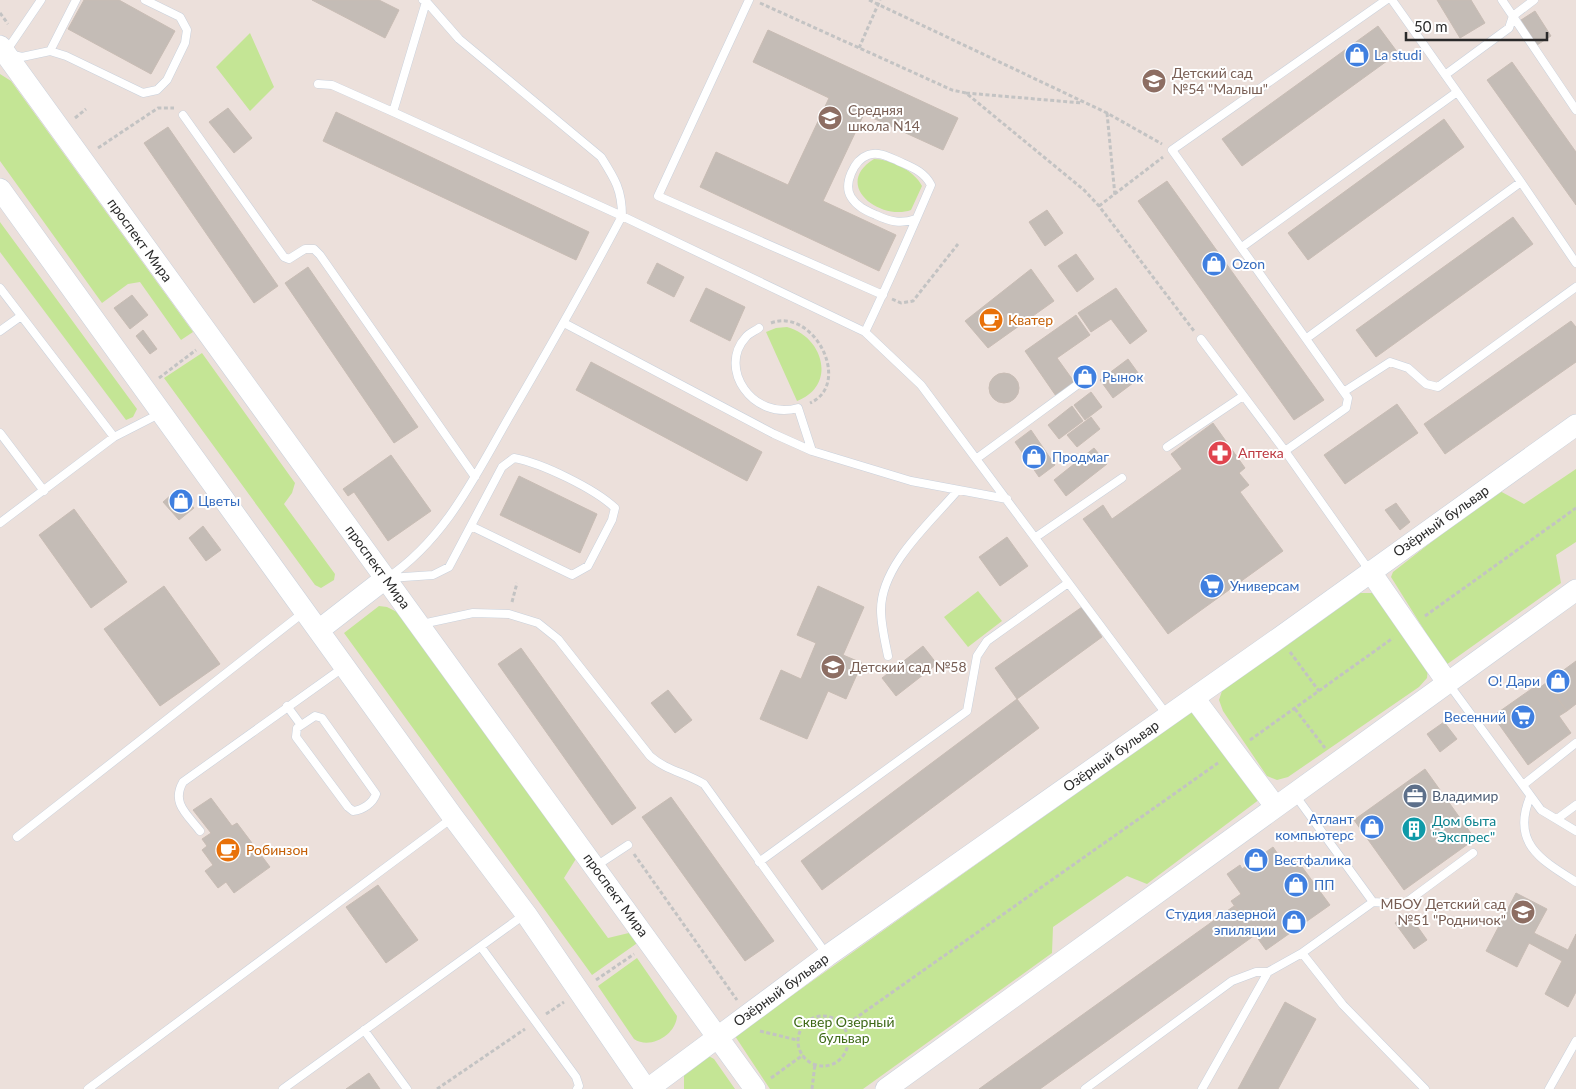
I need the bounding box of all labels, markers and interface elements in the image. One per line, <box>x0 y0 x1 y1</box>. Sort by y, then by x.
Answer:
scale bar <box>1406 10 1547 42</box>
text: 50 m <box>1414 17 1448 35</box>
shop icon: La studi <box>1344 42 1370 68</box>
place label: La studi <box>1374 46 1422 63</box>
place label: Детский сад №54 "Малыш" <box>1172 64 1268 97</box>
school or university icon: Детский сад №54 "Малыш" <box>1141 68 1167 94</box>
place label: Средняя школа N14 <box>848 101 920 134</box>
school or university icon: Средняя школа N14 <box>817 105 843 131</box>
street label: проспект Мира <box>104 195 176 285</box>
shop icon: Ozon <box>1201 251 1227 277</box>
place label: Ozon <box>1232 255 1265 272</box>
cafe icon: Кватер <box>978 307 1004 333</box>
place label: Кватер <box>1008 311 1053 328</box>
shop icon: Рынок <box>1072 364 1098 390</box>
place label: Рынок <box>1102 368 1144 385</box>
pharmacy icon: Аптека <box>1207 440 1233 466</box>
shop icon: Продмаг <box>1021 444 1047 470</box>
place label: Аптека <box>1238 444 1284 461</box>
place label: Продмаг <box>1052 448 1109 465</box>
street label: Озёрный бульвар <box>1389 481 1492 560</box>
shop icon: Цветы <box>168 488 194 514</box>
place label: Цветы <box>198 492 240 509</box>
street label: проспект Мира <box>342 522 414 612</box>
supermarket icon: Универсам <box>1199 573 1225 599</box>
place label: Универсам <box>1230 577 1299 594</box>
school or university icon: Детский сад №58 <box>820 654 846 680</box>
place label: Детский сад №58 <box>850 658 967 675</box>
shop icon: О! Дари <box>1545 668 1571 694</box>
place label: О! Дари <box>1488 672 1540 689</box>
supermarket icon: Весенний <box>1510 704 1536 730</box>
place label: Весенний <box>1444 708 1506 725</box>
street label: Озёрный бульвар <box>1059 716 1162 795</box>
office icon: Владимир <box>1402 783 1428 809</box>
place label: Владимир <box>1432 787 1499 804</box>
place label: Атлант компьютерс <box>1275 810 1354 843</box>
place label: Дом быта "Экспрес" <box>1432 812 1496 845</box>
shop icon: Атлант компьютерс <box>1359 814 1385 840</box>
building icon: Дом быта "Экспрес" <box>1401 816 1427 842</box>
cafe icon: Робинзон <box>215 837 241 863</box>
place label: Робинзон <box>246 841 308 858</box>
shop icon: Вестфалика <box>1243 847 1269 873</box>
street label: проспект Мира <box>580 850 652 940</box>
place label: Вестфалика <box>1274 851 1351 868</box>
shop icon: ПП <box>1283 872 1309 898</box>
place label: ПП <box>1314 876 1335 893</box>
place label: МБОУ Детский сад №51 "Родничок" <box>1381 895 1506 928</box>
school or university icon: МБОУ Детский сад №51 "Родничок" <box>1510 899 1536 925</box>
place label: Студия лазерной эпиляции <box>1166 905 1276 938</box>
shop icon: Студия лазерной эпиляции <box>1281 909 1307 935</box>
street label: Озёрный бульвар <box>730 949 832 1030</box>
park label: Сквер Озерный бульвар <box>794 1013 894 1046</box>

